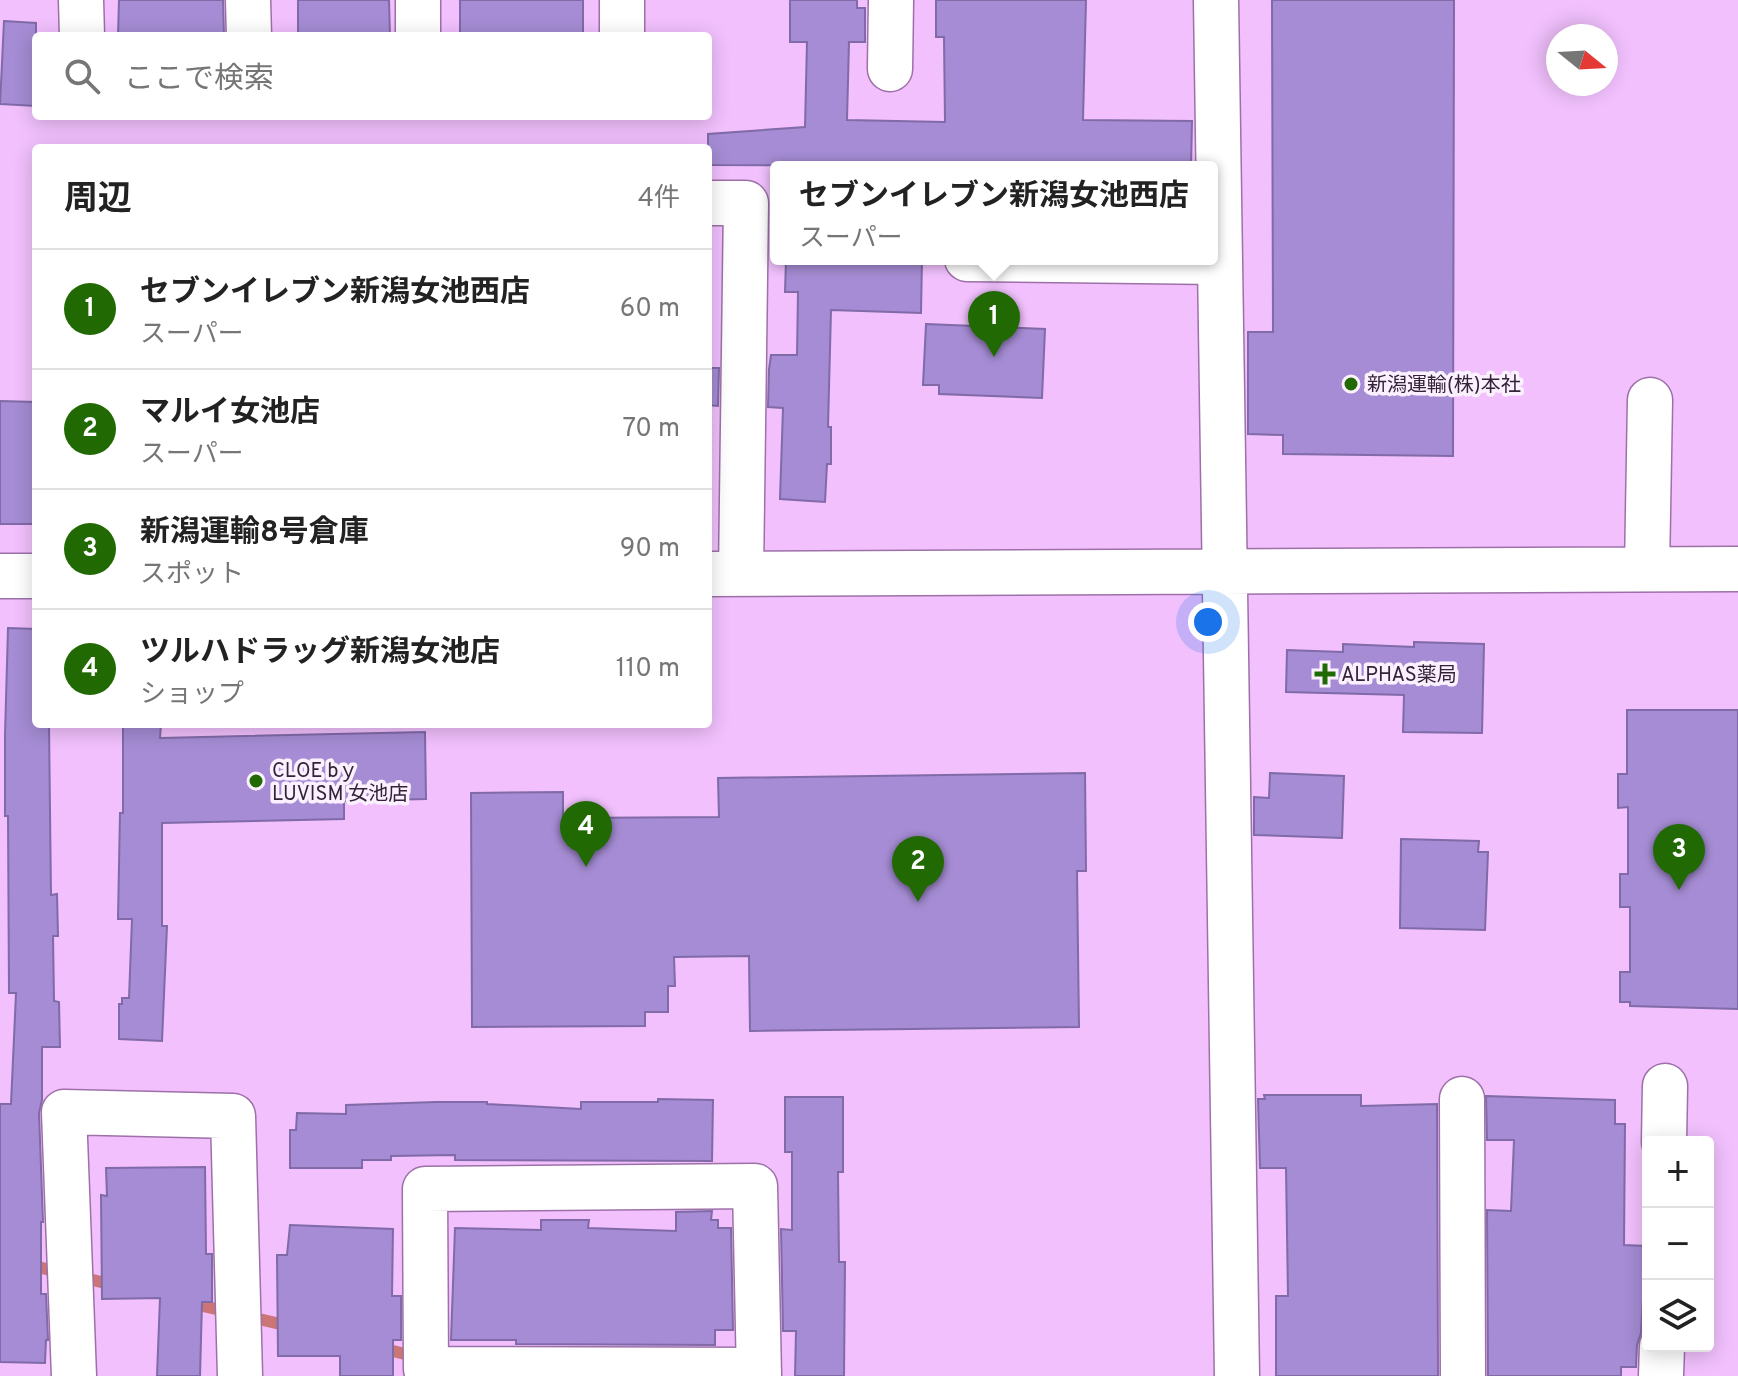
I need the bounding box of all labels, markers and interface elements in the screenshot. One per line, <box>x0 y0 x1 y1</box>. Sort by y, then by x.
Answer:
north arrow <box>1546 24 1618 96</box>
search box <box>32 32 712 120</box>
icon: search <box>60 54 104 98</box>
text: ここで検索 <box>124 62 274 99</box>
popup <box>770 161 1218 265</box>
text: 周辺 <box>64 179 132 222</box>
text: セブンイレブン新潟女池西店 <box>799 179 1189 216</box>
text: 4件 <box>638 183 680 216</box>
text: スーパー <box>799 223 903 256</box>
text: セブンイレブン新潟女池西店 <box>140 275 530 312</box>
pin: 1 <box>968 291 1020 357</box>
text: 1 <box>85 293 95 326</box>
text: 60 m <box>620 293 680 326</box>
text: スーパー <box>140 319 244 352</box>
place label: 新潟運輸(株)本社 <box>1367 373 1521 399</box>
marker: 新潟運輸(株)本社 <box>1342 375 1360 393</box>
text: マルイ女池店 <box>140 395 320 432</box>
text: 2 <box>82 413 98 446</box>
text: 70 m <box>622 413 680 446</box>
text: スーパー <box>140 439 244 472</box>
text: 新潟運輸8号倉庫 <box>140 515 369 552</box>
text: 3 <box>82 533 98 566</box>
text: 90 m <box>620 533 680 566</box>
text: スポット <box>140 559 244 592</box>
your location <box>1188 602 1228 642</box>
text: ツルハドラッグ新潟女池店 <box>140 635 500 672</box>
text: 4 <box>82 653 98 686</box>
text: 110 m <box>616 653 680 686</box>
place label: ALPHAS薬局 <box>1341 663 1457 689</box>
marker: ALPHAS薬局 <box>1316 665 1334 683</box>
text: ショップ <box>140 679 244 712</box>
place label: CLOE bｙ LUVISM 女池店 <box>272 759 408 808</box>
marker: CLOE bｙ LUVISM 女池店 <box>247 772 265 790</box>
pin: 4 <box>560 801 612 867</box>
pin: 3 <box>1653 824 1705 890</box>
pin: 2 <box>892 836 944 902</box>
map controls <box>1642 1136 1714 1352</box>
button: + <box>1642 1136 1714 1208</box>
button: − <box>1642 1208 1714 1280</box>
button: layers <box>1642 1280 1714 1352</box>

